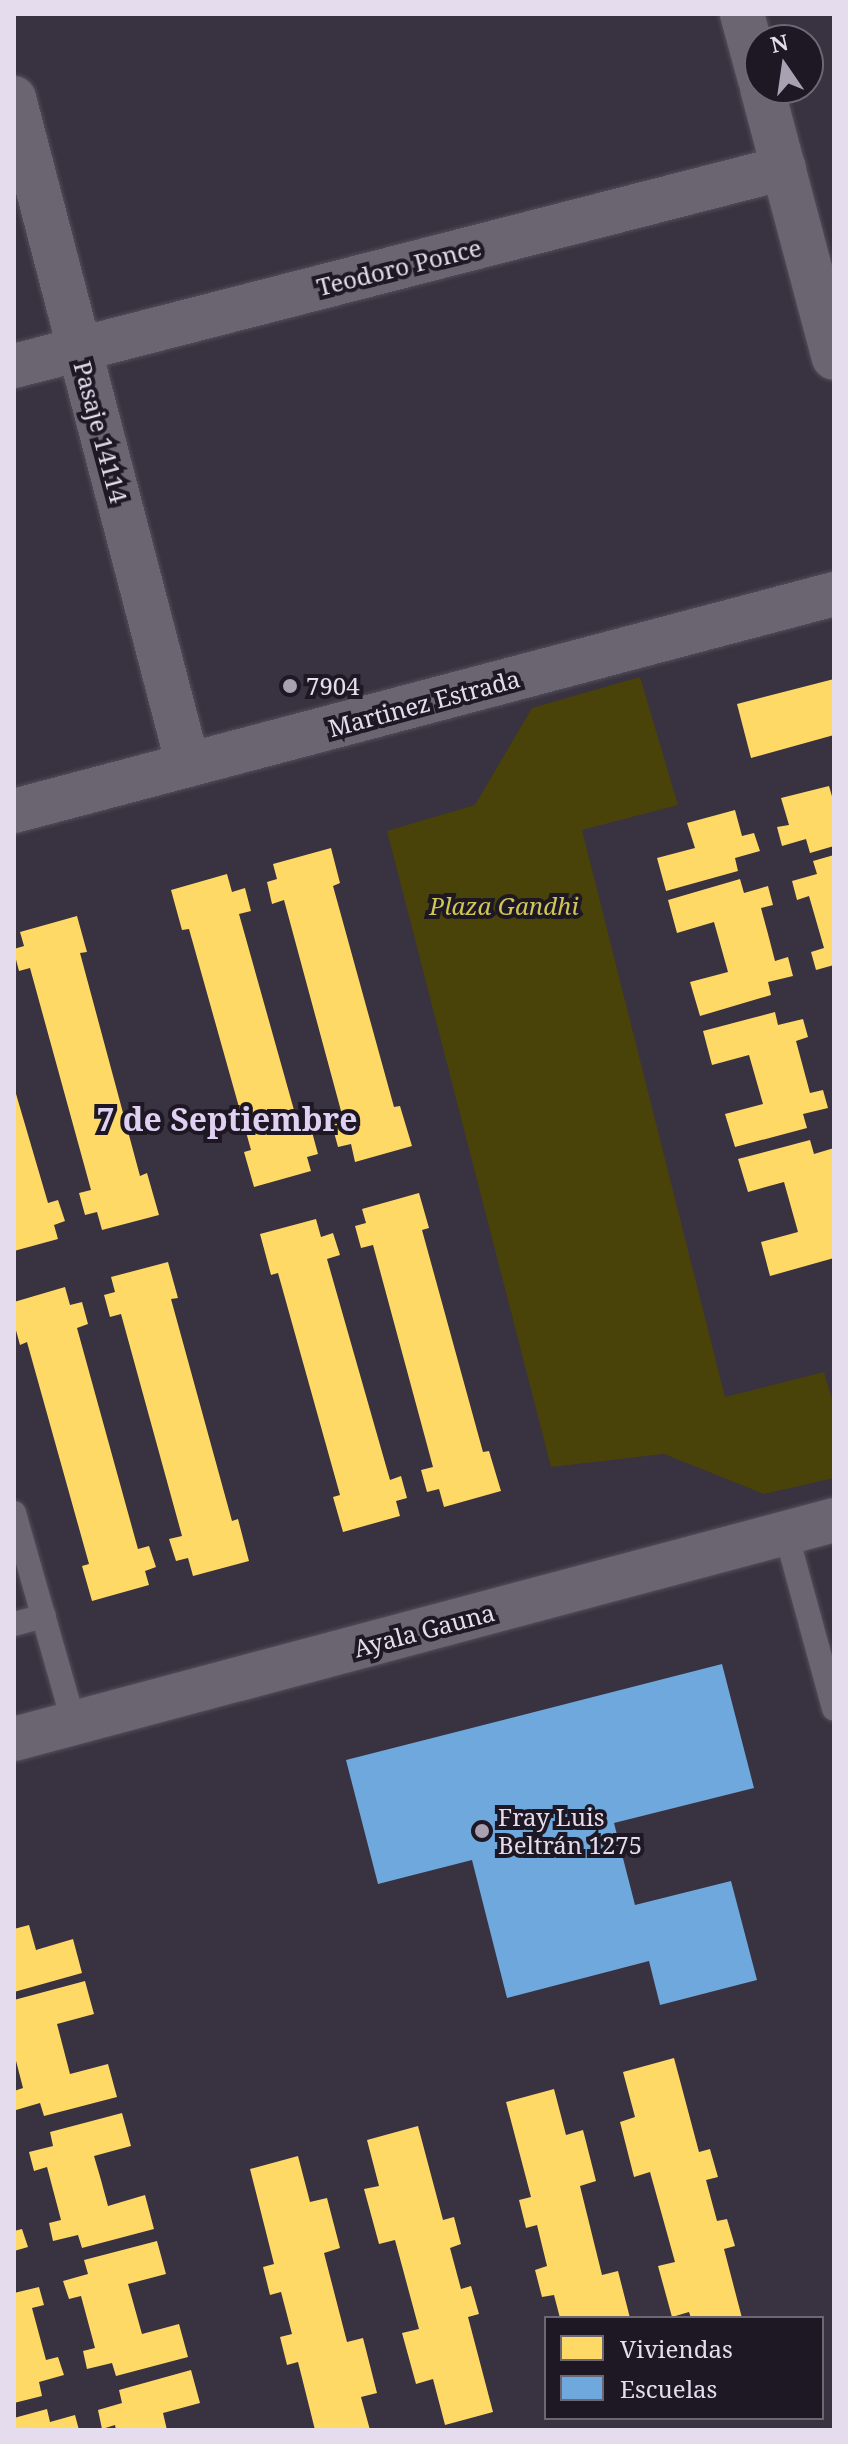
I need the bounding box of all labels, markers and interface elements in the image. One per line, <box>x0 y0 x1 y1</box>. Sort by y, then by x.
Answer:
north arrow <box>744 24 824 104</box>
text: N <box>767 26 791 59</box>
street label: Teodoro Ponce <box>314 233 484 301</box>
street label: Pasaje 14114 <box>68 358 134 506</box>
street label: Martinez Estrada <box>325 664 523 742</box>
place label: 7904 <box>306 672 360 700</box>
marker: 7904 <box>281 677 299 695</box>
park label: Plaza Gandhi <box>429 892 579 920</box>
district label: 7 de Septiembre <box>96 1100 358 1138</box>
street label: Ayala Gauna <box>350 1597 498 1663</box>
place label: Fray Luis Beltrán 1275 <box>498 1803 642 1859</box>
marker: Fray Luis Beltrán 1275 <box>473 1822 491 1840</box>
legend <box>544 2316 824 2420</box>
text: Viviendas <box>620 2332 733 2365</box>
text: Escuelas <box>620 2372 717 2405</box>

